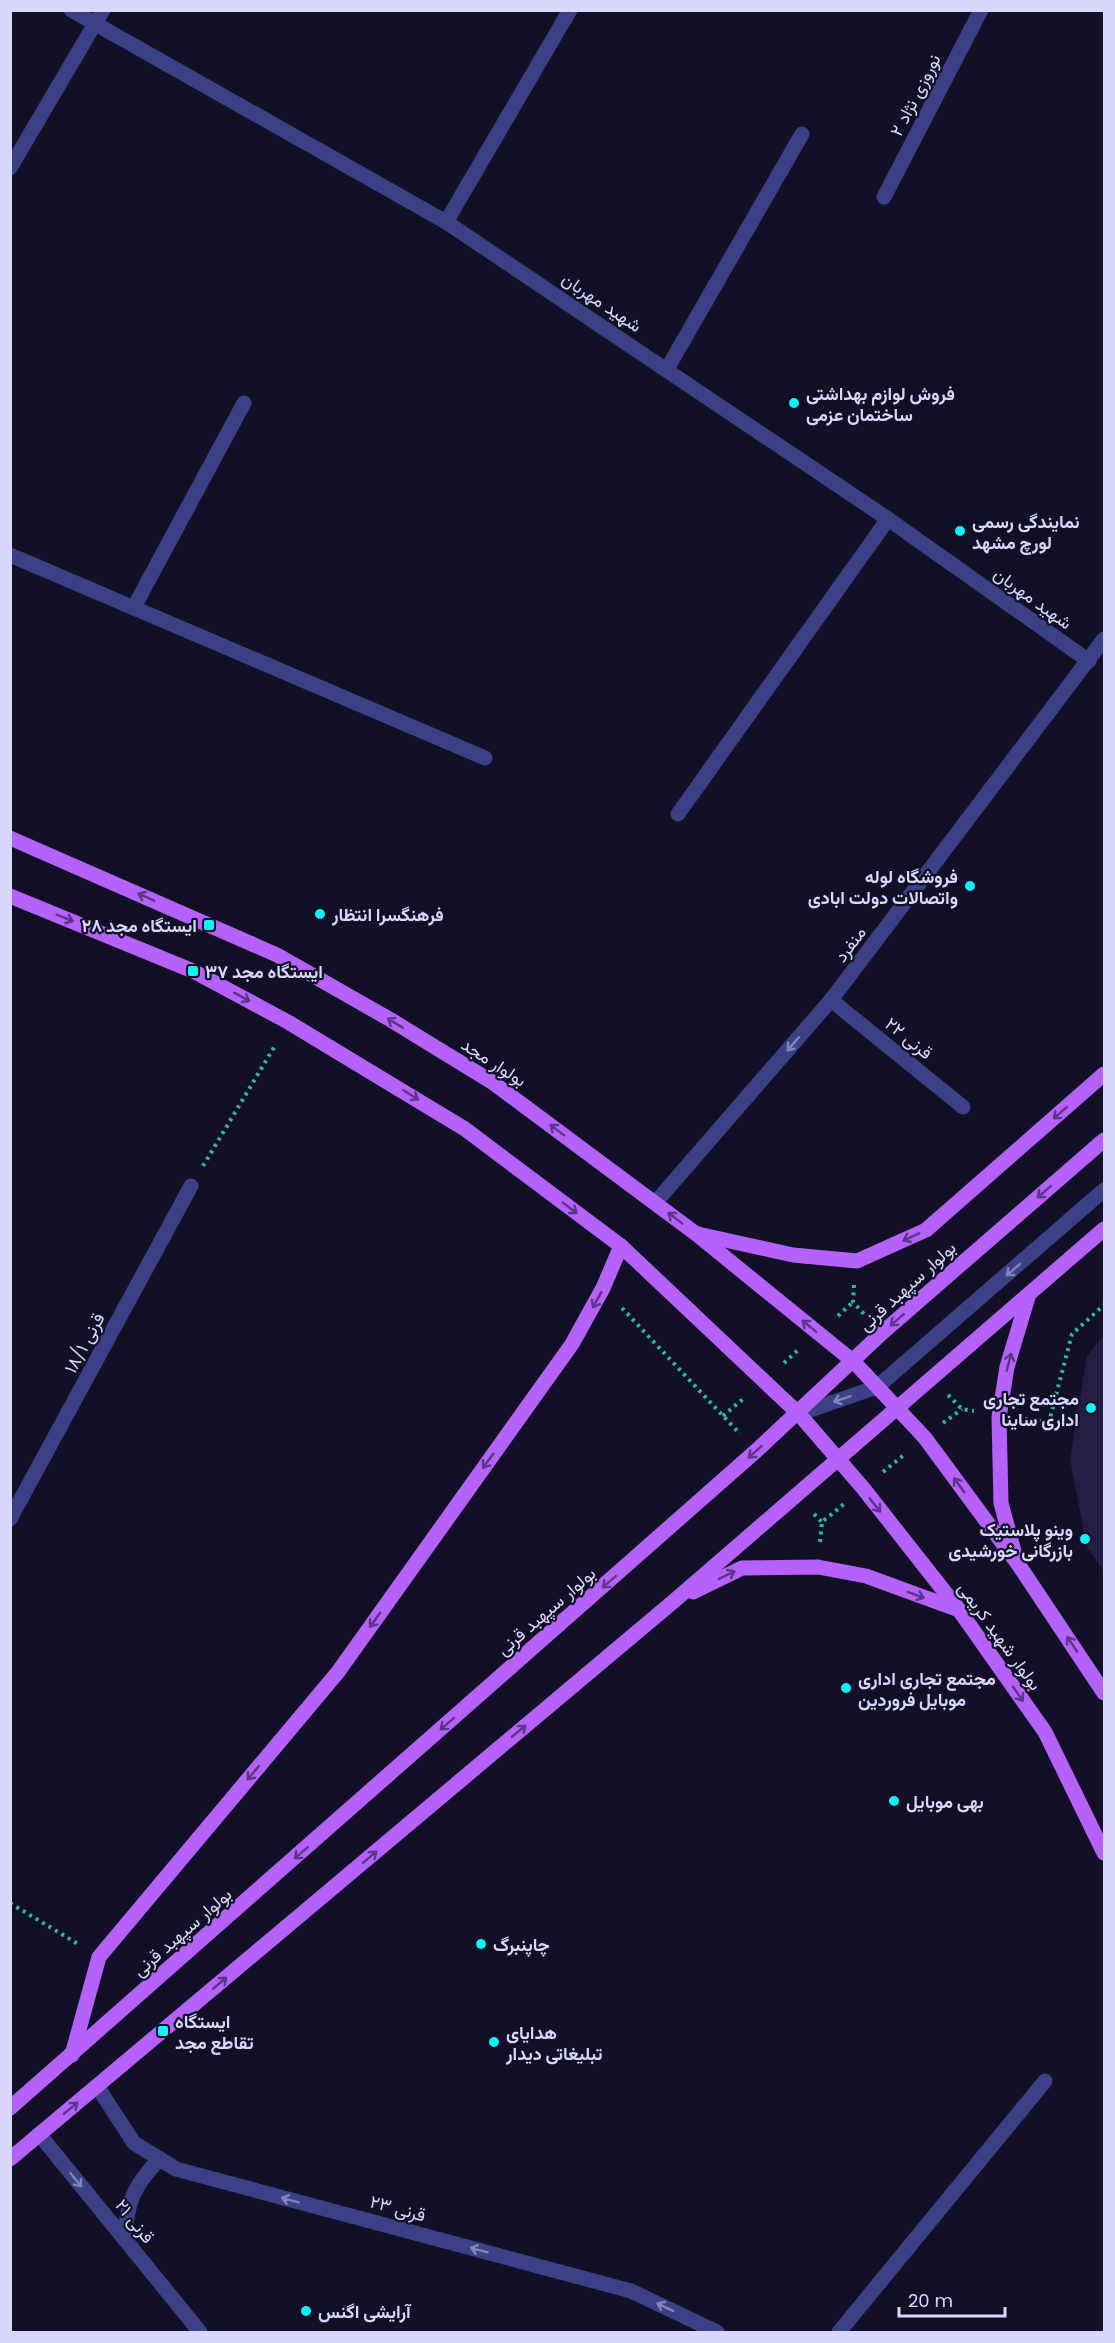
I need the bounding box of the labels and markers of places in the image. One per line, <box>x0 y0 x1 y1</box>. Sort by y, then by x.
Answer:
place label: فروش لوازم بهداشتی ساختمان عزمی <box>806 381 955 427</box>
marker: فروش لوازم بهداشتی ساختمان عزمی <box>787 396 801 410</box>
place label: نمایندگی رسمی لورچ مشهد <box>972 509 1080 555</box>
marker: نمایندگی رسمی لورچ مشهد <box>953 524 967 538</box>
place label: فروشگاه لوله واتصالات دولت ابادی <box>808 864 958 910</box>
marker: فروشگاه لوله واتصالات دولت ابادی <box>963 879 977 893</box>
place label: فرهنگسرا انتظار <box>331 902 444 927</box>
marker: فرهنگسرا انتظار <box>313 907 327 921</box>
place label: ایستگاه مجد ۲۸ <box>81 913 197 938</box>
marker: ایستگاه مجد ۲۸ <box>202 918 216 932</box>
place label: ایستگاه مجد ۳۷ <box>205 959 323 984</box>
marker: ایستگاه مجد ۳۷ <box>186 964 200 978</box>
place label: مجتمع تجاری اداری ساینا <box>983 1386 1079 1432</box>
marker: مجتمع تجاری اداری ساینا <box>1084 1401 1098 1415</box>
place label: وینو پلاستیک بازرگانی خورشیدی <box>948 1517 1073 1563</box>
marker: وینو پلاستیک بازرگانی خورشیدی <box>1078 1532 1092 1546</box>
place label: مجتمع تجاری اداری موبایل فروردین <box>858 1666 996 1712</box>
marker: مجتمع تجاری اداری موبایل فروردین <box>839 1681 853 1695</box>
place label: بهی موبایل <box>906 1789 984 1814</box>
marker: بهی موبایل <box>887 1794 901 1808</box>
place label: چاپنبرگ <box>493 1932 550 1957</box>
marker: چاپنبرگ <box>474 1937 488 1951</box>
place label: ایستگاه تقاطع مجد <box>175 2009 254 2055</box>
place label: هدایای تبلیغاتی دیدار <box>505 2020 603 2066</box>
marker: ایستگاه تقاطع مجد <box>156 2024 170 2038</box>
marker: هدایای تبلیغاتی دیدار <box>487 2035 501 2049</box>
place label: آرایشی اگنس <box>318 2299 412 2324</box>
marker: آرایشی اگنس <box>299 2304 313 2318</box>

